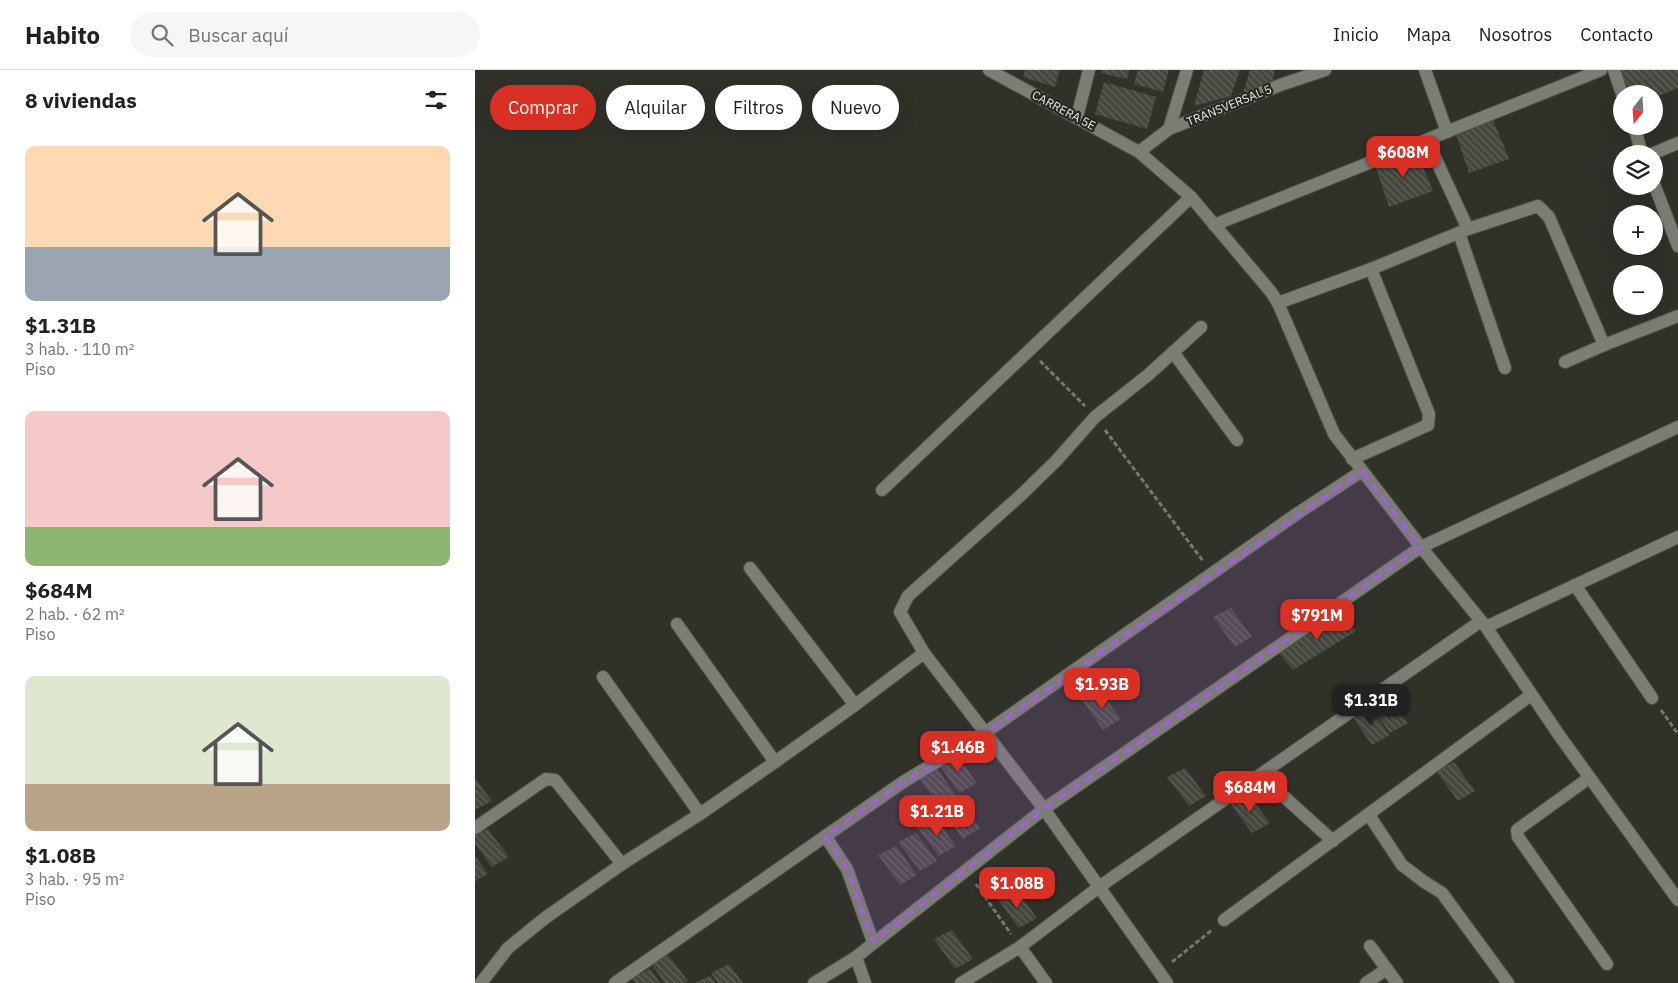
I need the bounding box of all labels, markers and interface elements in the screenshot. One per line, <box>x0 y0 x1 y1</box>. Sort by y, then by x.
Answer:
search box <box>130 12 480 57</box>
text: Habito <box>25 19 100 51</box>
icon: search <box>148 21 176 49</box>
text: Buscar aquí <box>188 23 288 47</box>
text: Inicio <box>1333 23 1379 46</box>
text: Mapa <box>1407 23 1451 46</box>
text: Nosotros <box>1479 23 1552 46</box>
text: Contacto <box>1580 23 1653 46</box>
street label: TRANSVERSAL 5 <box>1184 81 1274 129</box>
chip: Comprar <box>490 85 596 130</box>
chip: Alquilar <box>606 85 705 130</box>
chip: Filtros <box>715 85 802 130</box>
chip: Nuevo <box>812 85 899 130</box>
north arrow <box>1613 85 1663 135</box>
map controls <box>1613 85 1663 315</box>
text: 8 viviendas <box>25 86 137 114</box>
icon: filters <box>422 86 450 114</box>
street label: CARRERA 5E <box>1030 87 1098 133</box>
pin: $608M <box>1368 136 1438 178</box>
text: $608M <box>1377 142 1429 162</box>
button: layers <box>1613 145 1663 195</box>
icon: home <box>193 179 283 269</box>
button: + <box>1613 205 1663 255</box>
button: − <box>1613 265 1663 315</box>
text: $1.31B <box>25 311 96 339</box>
text: 3 hab. · 110 m² <box>25 339 134 359</box>
text: Piso <box>25 359 55 379</box>
icon: home <box>193 444 283 534</box>
text: $684M <box>25 576 93 604</box>
pin: $791M <box>1282 598 1352 641</box>
text: 2 hab. · 62 m² <box>25 604 125 624</box>
text: $791M <box>1291 605 1343 625</box>
text: Piso <box>25 624 55 644</box>
pin: $1.93B <box>1061 668 1143 710</box>
text: $1.93B <box>1075 674 1129 694</box>
pin: $1.31B <box>1330 684 1412 726</box>
text: $1.31B <box>1344 690 1398 710</box>
icon: home <box>193 709 283 799</box>
pin: $1.46B <box>917 730 999 773</box>
text: $1.46B <box>931 737 985 757</box>
pin: $684M <box>1215 770 1285 813</box>
text: $684M <box>1224 777 1276 797</box>
pin: $1.21B <box>896 794 978 837</box>
text: $1.21B <box>910 801 964 821</box>
text: $1.08B <box>25 841 96 869</box>
pin: $1.08B <box>976 866 1058 909</box>
text: 3 hab. · 95 m² <box>25 869 125 889</box>
text: $1.08B <box>990 873 1044 893</box>
text: Piso <box>25 889 55 909</box>

